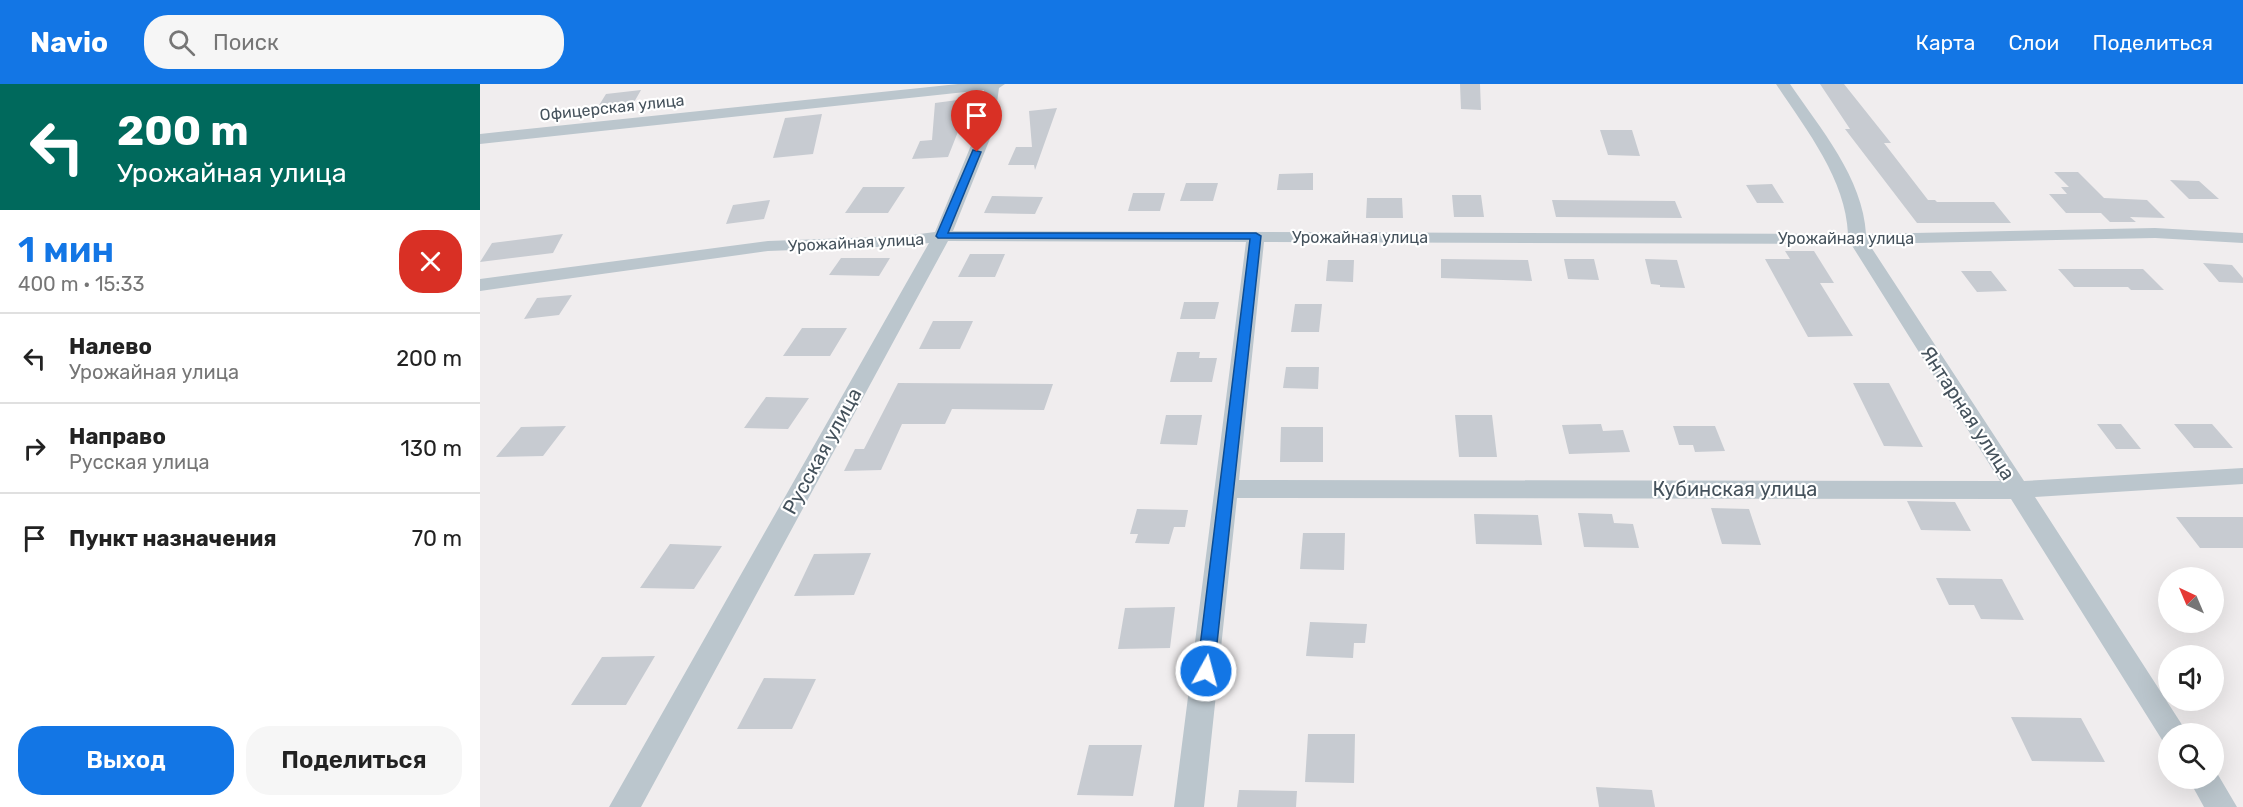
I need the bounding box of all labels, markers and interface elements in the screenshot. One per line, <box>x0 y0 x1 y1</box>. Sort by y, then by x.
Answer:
search box <box>144 15 564 69</box>
text: Navio <box>30 26 108 59</box>
icon: search <box>165 26 198 59</box>
text: Поиск <box>213 29 279 56</box>
text: Карта <box>1915 30 1975 55</box>
text: Слои <box>2008 30 2059 55</box>
text: Поделиться <box>2092 30 2213 55</box>
street label: Офицерская улица <box>539 90 685 125</box>
pin <box>951 90 1002 152</box>
icon: arrive <box>960 99 993 132</box>
text: 200 m <box>117 106 249 156</box>
icon: left <box>18 108 96 186</box>
text: Урожайная улица <box>117 157 347 189</box>
text: 1 мин <box>18 228 114 271</box>
street label: Урожайная улица <box>1292 228 1428 247</box>
street label: Урожайная улица <box>788 229 924 256</box>
street label: Урожайная улица <box>1778 229 1914 248</box>
button: close <box>399 230 462 293</box>
text: 400 m · 15:33 <box>18 272 145 296</box>
text: Налево <box>69 333 152 360</box>
street label: Янтарная улица <box>1916 341 2020 485</box>
icon: left <box>18 342 51 375</box>
text: 200 m <box>396 345 462 372</box>
text: Урожайная улица <box>69 360 239 384</box>
street label: Русская улица <box>777 384 867 518</box>
text: Направо <box>69 423 166 450</box>
icon: right <box>18 432 51 465</box>
text: 130 m <box>400 435 462 462</box>
text: Русская улица <box>69 450 210 474</box>
street label: Кубинская улица <box>1653 477 1817 501</box>
icon: arrive <box>18 522 51 555</box>
text: Пункт назначения <box>69 525 277 552</box>
text: 70 m <box>412 525 462 552</box>
north arrow <box>2158 567 2224 633</box>
map controls <box>2158 567 2224 789</box>
position arrow <box>1174 639 1238 703</box>
button: sound <box>2158 645 2224 711</box>
button: search <box>2158 723 2224 789</box>
button: Выход <box>18 726 234 795</box>
button: Поделиться <box>246 726 462 795</box>

